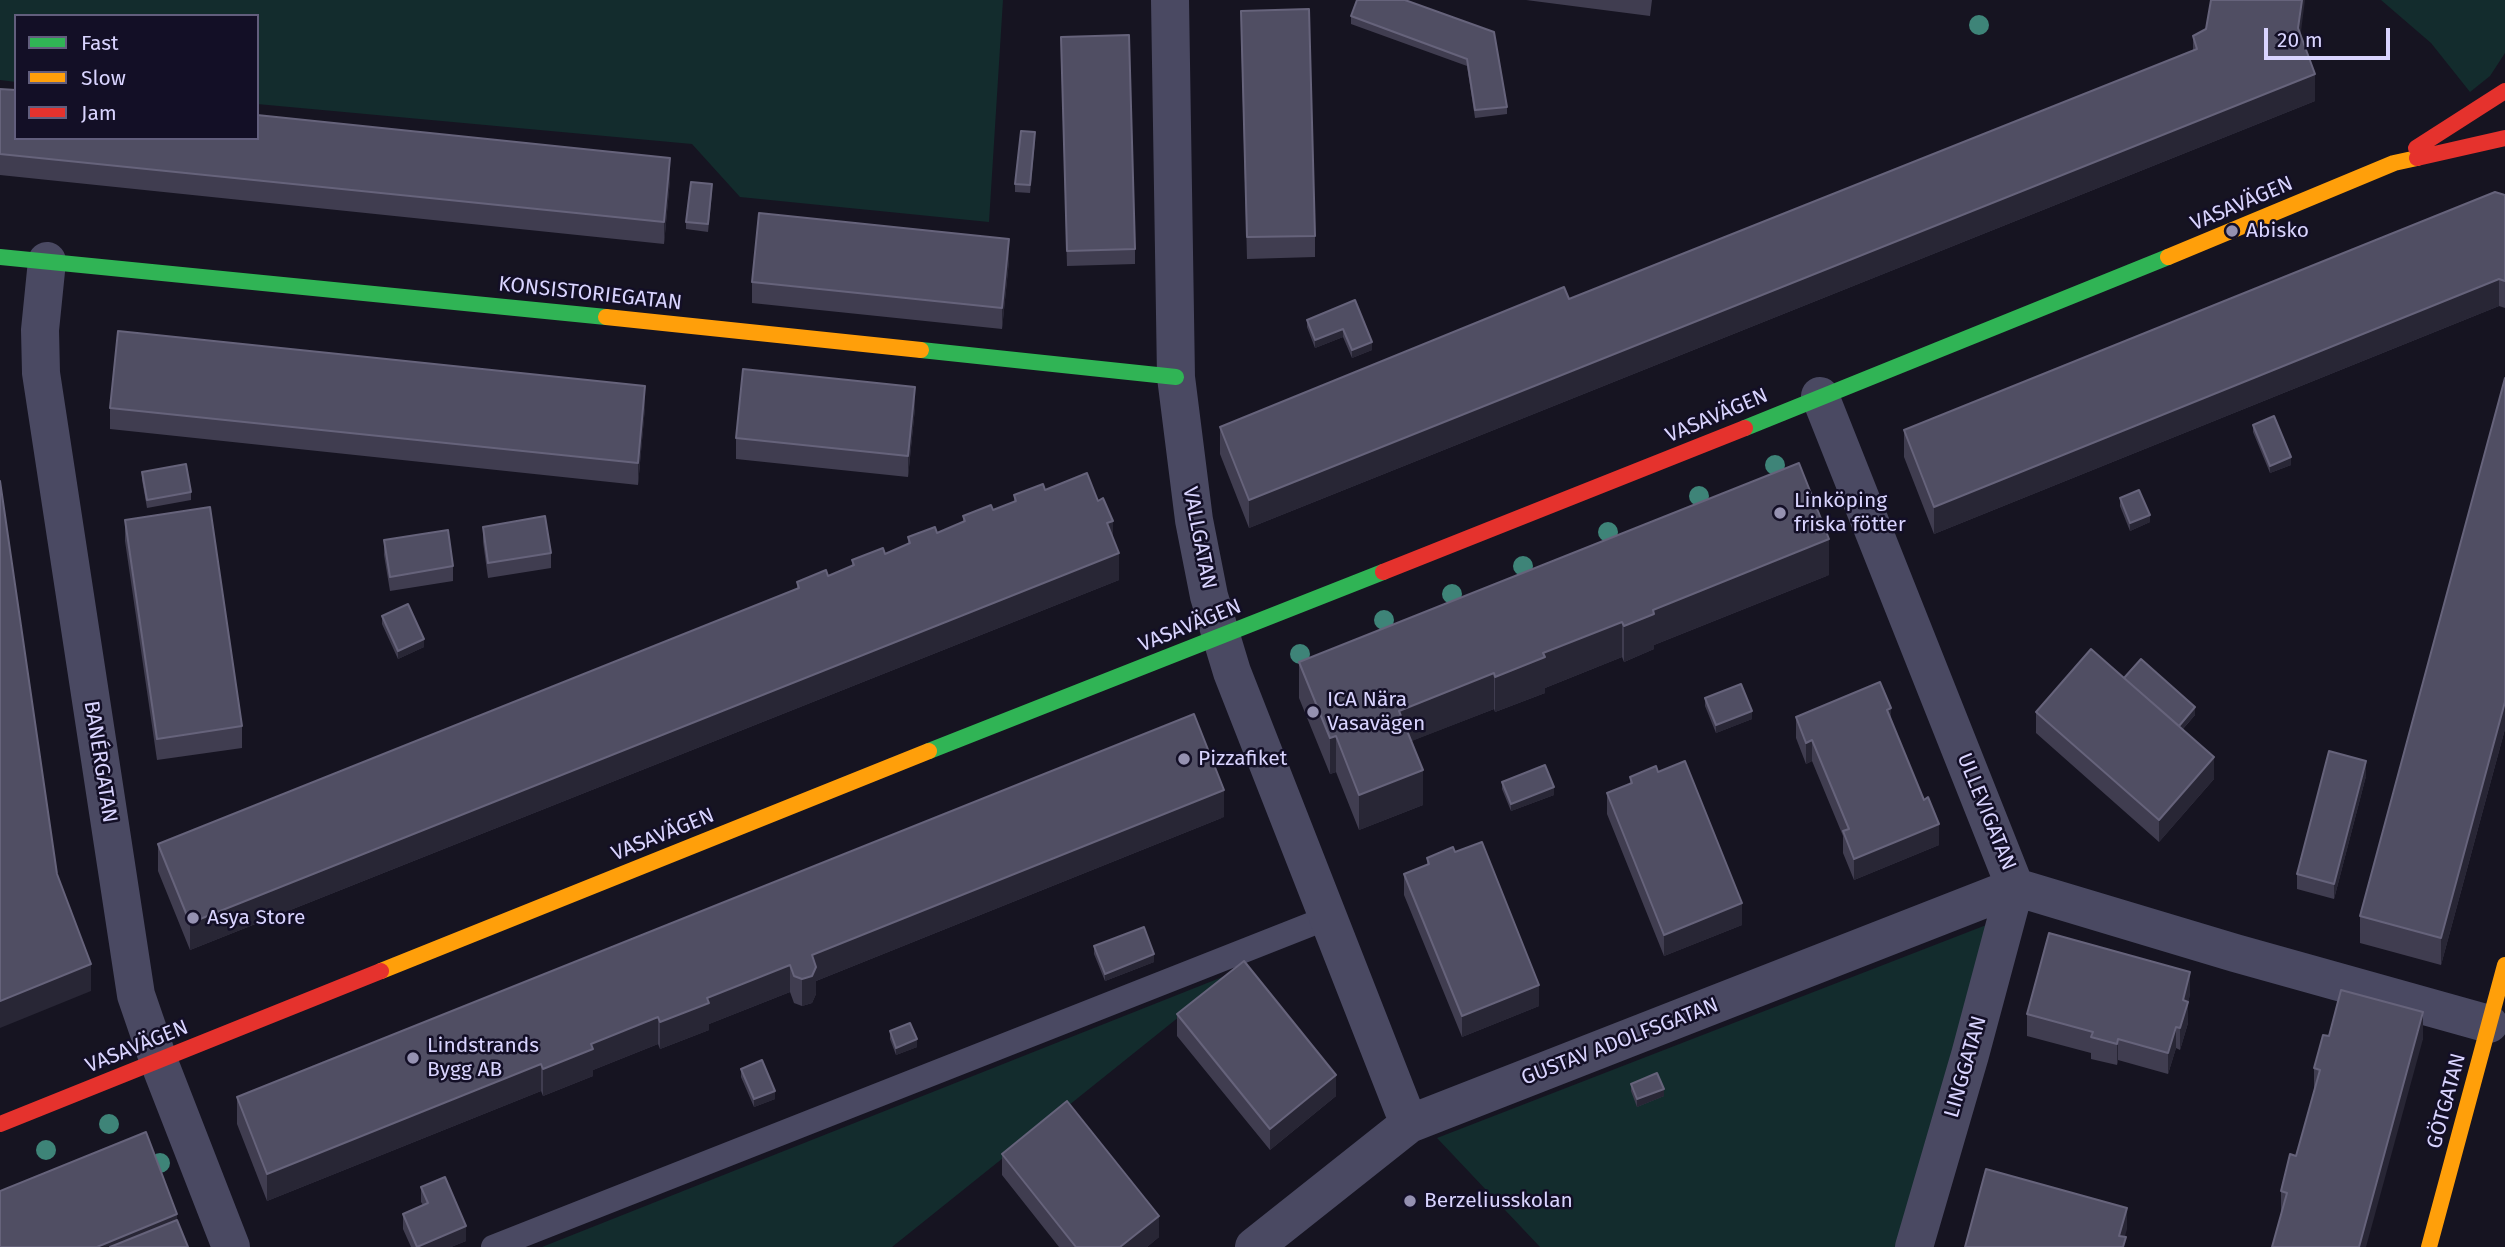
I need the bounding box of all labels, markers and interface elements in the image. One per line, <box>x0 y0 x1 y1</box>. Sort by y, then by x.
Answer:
legend <box>14 14 259 140</box>
scale bar <box>2267 14 2393 58</box>
text: 20 m <box>2277 27 2323 53</box>
text: Fast <box>81 30 119 56</box>
text: Slow <box>81 65 126 91</box>
text: Jam <box>81 100 117 126</box>
street label: VASAVÄGEN <box>2187 171 2297 237</box>
place label: Abisko <box>2246 218 2309 244</box>
marker: Abisko <box>2224 223 2240 239</box>
street label: KONSISTORIEGATAN <box>497 272 683 316</box>
street label: VASAVÄGEN <box>1662 383 1772 449</box>
street label: VALLGATAN <box>1177 485 1221 591</box>
place label: Linköping friska fötter <box>1794 488 1906 538</box>
marker: Linköping friska fötter <box>1772 505 1788 521</box>
street label: VASAVÄGEN <box>1135 594 1245 658</box>
place label: ICA Nära Vasavägen <box>1327 687 1425 737</box>
street label: BANÉRGATAN <box>78 699 122 825</box>
marker: ICA Nära Vasavägen <box>1305 704 1321 720</box>
place label: Pizzafiket <box>1198 746 1287 772</box>
street label: ULLEVIGATAN <box>1951 750 2021 874</box>
marker: Pizzafiket <box>1176 751 1192 767</box>
street label: VASAVÄGEN <box>608 803 718 867</box>
place label: Asya Store <box>207 905 305 931</box>
marker: Asya Store <box>185 910 201 926</box>
street label: GUSTAV ADOLFSGATAN <box>1518 993 1722 1091</box>
street label: LINGGATAN <box>1939 1013 1993 1121</box>
street label: VASAVÄGEN <box>82 1015 192 1079</box>
place label: Lindstrands Bygg AB <box>427 1033 539 1083</box>
marker: Lindstrands Bygg AB <box>405 1050 421 1066</box>
street label: GÖTGATAN <box>2422 1051 2472 1151</box>
place label: Berzeliusskolan <box>1424 1188 1573 1214</box>
marker: Berzeliusskolan <box>1402 1193 1418 1209</box>

